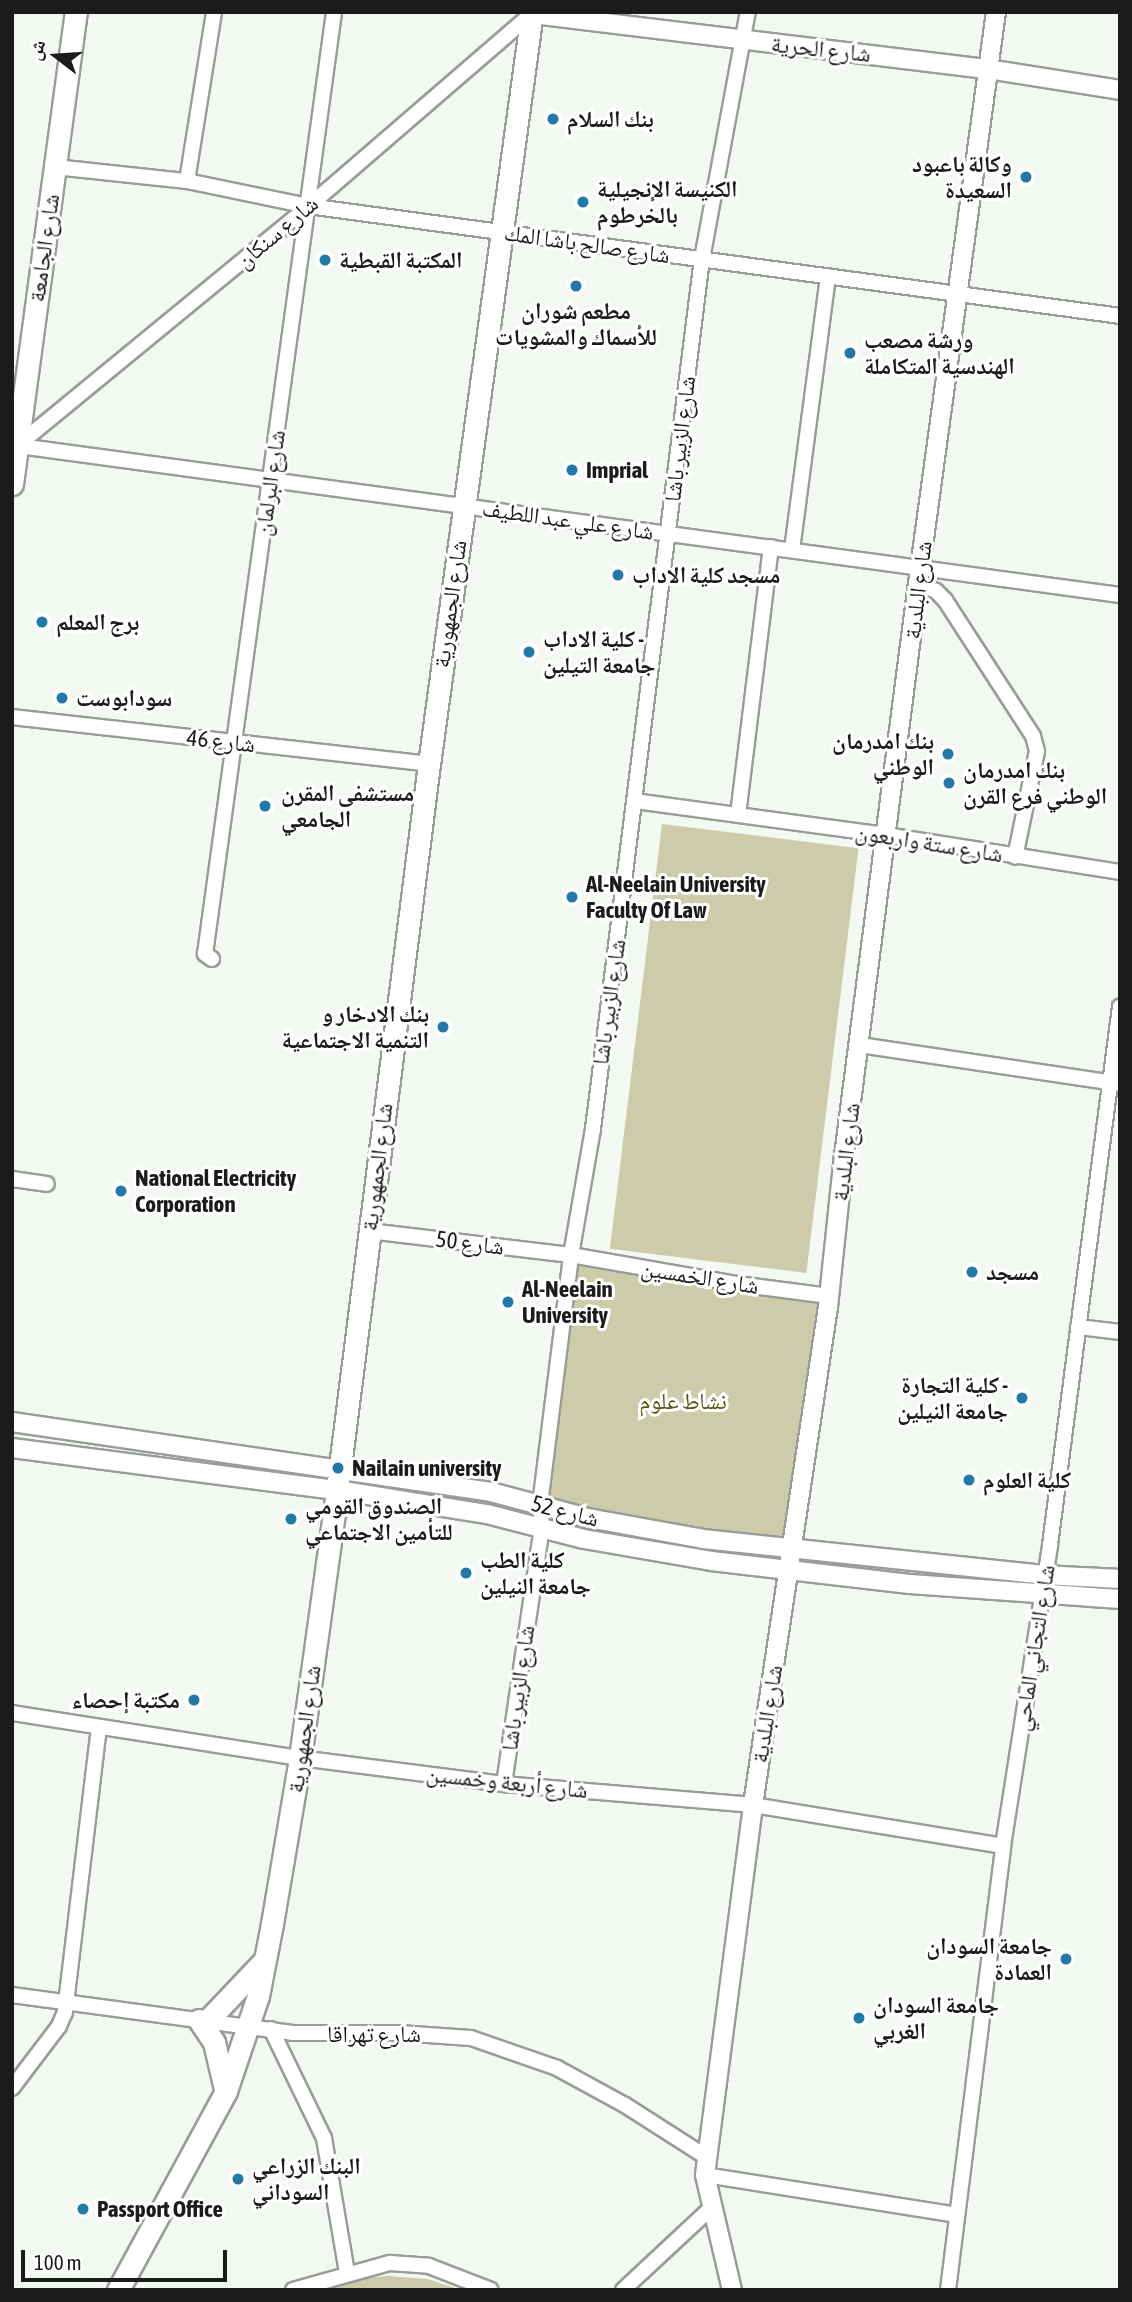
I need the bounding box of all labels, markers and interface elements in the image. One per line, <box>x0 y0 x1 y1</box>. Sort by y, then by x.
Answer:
north arrow <box>21 21 91 91</box>
street label: شارع الحرية <box>770 30 872 68</box>
text: ش <box>22 37 49 63</box>
place label: بنك السلام <box>567 105 654 133</box>
marker: بنك السلام <box>545 111 561 127</box>
place label: وكالة باعبود السعيدة <box>912 150 1012 204</box>
marker: وكالة باعبود السعيدة <box>1018 169 1034 185</box>
place label: الكنيسة الإنجيلية بالخرطوم <box>597 175 738 229</box>
street label: شارع سنكان <box>230 190 324 274</box>
street label: شارع الجامعة <box>23 192 65 304</box>
marker: الكنيسة الإنجيلية بالخرطوم <box>575 194 591 210</box>
street label: شارع صالح باشا المك <box>502 219 672 269</box>
place label: المكتبة القبطية <box>339 246 463 274</box>
marker: المكتبة القبطية <box>317 252 333 268</box>
marker: مطعم شوران للأسماك والمشويات <box>568 278 584 294</box>
place label: مطعم شوران للأسماك والمشويات <box>495 297 657 351</box>
place label: ورشة مصعب الهندسية المتكاملة <box>864 326 1015 380</box>
marker: ورشة مصعب الهندسية المتكاملة <box>842 345 858 361</box>
street label: شارع الزبير باشا <box>659 374 701 504</box>
street label: شارع البرلمان <box>249 428 291 538</box>
place label: Imprial <box>586 456 648 484</box>
marker: Imprial <box>564 462 580 478</box>
street label: شارع علي عبد اللطيف <box>480 494 656 546</box>
street label: شارع الجمهورية <box>427 538 473 670</box>
street label: شارع البلدية <box>898 539 938 641</box>
place label: مسجد كلية الاداب <box>632 561 780 589</box>
marker: مسجد كلية الاداب <box>610 567 626 583</box>
place label: برج المعلم <box>56 608 139 636</box>
marker: برج المعلم <box>34 614 50 630</box>
place label: كلية الاداب - جامعة التيلين <box>543 625 655 679</box>
marker: كلية الاداب - جامعة التيلين <box>521 644 537 660</box>
place label: سودابوست <box>76 684 172 712</box>
marker: سودابوست <box>54 690 70 706</box>
street label: شارع 46 <box>185 724 257 758</box>
place label: بنك امدرمان الوطني <box>832 727 934 781</box>
marker: بنك امدرمان الوطني <box>940 746 956 762</box>
place label: بنك امدرمان الوطني فرع القرن <box>963 756 1107 810</box>
marker: بنك امدرمان الوطني فرع القرن <box>941 775 957 791</box>
place label: مستشفى المقرن الجامعي <box>281 779 414 833</box>
marker: مستشفى المقرن الجامعي <box>255 796 275 816</box>
street label: شارع ستة واربعون <box>853 818 1005 868</box>
place label: Al-Neelain University Faculty Of Law <box>586 870 766 924</box>
marker: Al-Neelain University Faculty Of Law <box>564 889 580 905</box>
street label: شارع الزبير باشا <box>587 937 631 1067</box>
place label: بنك الادخار و التنمية الاجتماعية <box>282 1000 429 1054</box>
marker: بنك الادخار و التنمية الاجتماعية <box>435 1019 451 1035</box>
street label: شارع الجمهورية <box>355 1101 399 1233</box>
street label: شارع البلدية <box>826 1101 866 1203</box>
place label: National Electricity Corporation <box>135 1164 296 1218</box>
marker: National Electricity Corporation <box>113 1183 129 1199</box>
street label: شارع 50 <box>434 1225 506 1261</box>
street label: شارع الخمسين <box>639 1254 761 1300</box>
place label: مسجد <box>986 1258 1039 1286</box>
marker: مسجد <box>964 1264 980 1280</box>
place label: Al-Neelain University <box>522 1275 613 1329</box>
marker: Al-Neelain University <box>500 1294 516 1310</box>
place label: كلية التجارة - جامعة النيلين <box>897 1371 1008 1425</box>
park label: نشاط علوم <box>639 1387 727 1415</box>
marker: كلية التجارة - جامعة النيلين <box>1014 1390 1030 1406</box>
place label: Nailain university <box>352 1454 501 1482</box>
marker: Nailain university <box>330 1460 346 1476</box>
place label: كلية العلوم <box>983 1466 1071 1494</box>
marker: كلية العلوم <box>961 1472 977 1488</box>
street label: شارع 52 <box>528 1489 602 1533</box>
place label: الصندوق القومي للتأمين الاجتماعي <box>305 1492 453 1546</box>
marker: الصندوق القومي للتأمين الاجتماعي <box>283 1511 299 1527</box>
place label: كلية الطب جامعة النيلين <box>480 1546 591 1600</box>
street label: شارع التجاني الماحي <box>1007 1563 1061 1733</box>
marker: كلية الطب جامعة النيلين <box>458 1565 474 1581</box>
street label: شارع الزبير باشا <box>496 1623 540 1753</box>
street label: شارع الجمهورية <box>281 1663 327 1795</box>
street label: شارع البلدية <box>746 1663 788 1765</box>
place label: مكتبة إحصاء <box>72 1686 180 1714</box>
marker: مكتبة إحصاء <box>186 1692 202 1708</box>
street label: شارع أربعة وخمسين <box>425 1760 589 1804</box>
place label: جامعة السودان العمادة <box>926 1932 1052 1986</box>
marker: جامعة السودان العمادة <box>1058 1951 1074 1967</box>
place label: جامعة السودان الغربي <box>873 1991 999 2045</box>
marker: جامعة السودان الغربي <box>851 2010 867 2026</box>
street label: شارع تهراقا <box>327 2020 421 2048</box>
place label: البنك الزراعي السوداني <box>252 2152 361 2206</box>
marker: البنك الزراعي السوداني <box>230 2171 246 2187</box>
place label: Passport Office <box>97 2195 223 2223</box>
marker: Passport Office <box>75 2201 91 2217</box>
scale bar <box>24 2236 231 2280</box>
text: 100 m <box>34 2250 82 2274</box>

